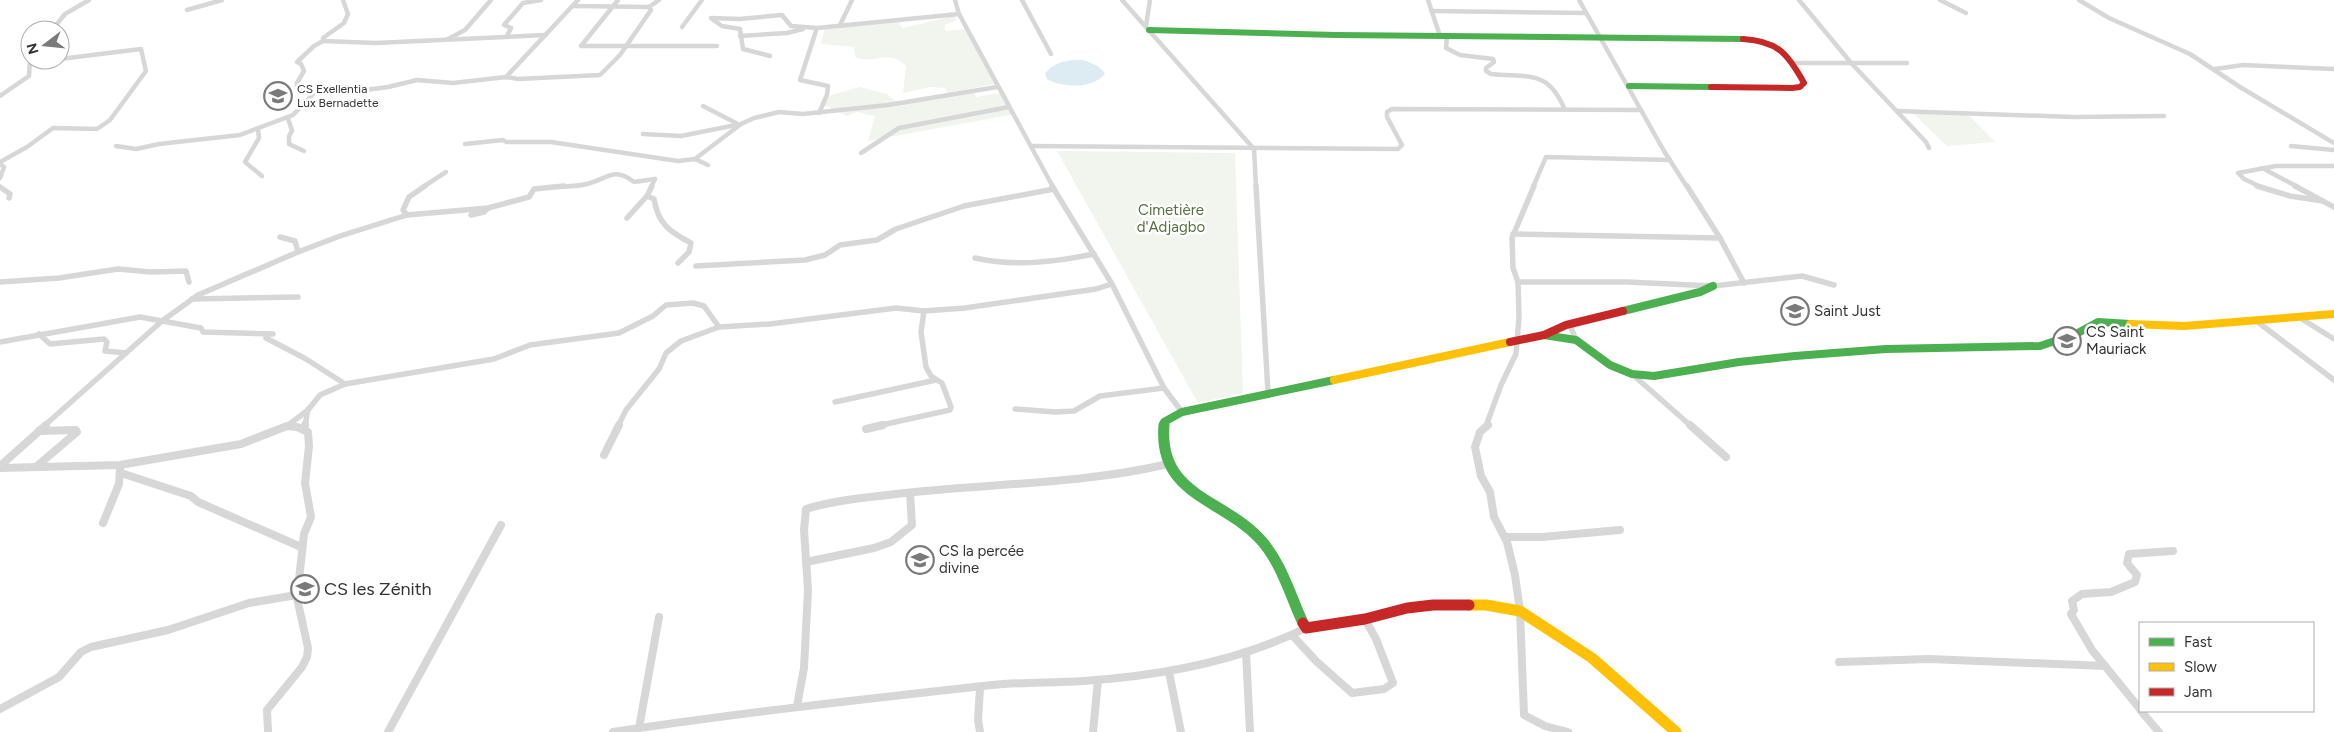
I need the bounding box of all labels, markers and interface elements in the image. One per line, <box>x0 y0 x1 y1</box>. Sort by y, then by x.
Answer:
north arrow <box>20 20 70 70</box>
text: N <box>23 41 43 56</box>
school or university icon: CS Exellentia Lux Bernadette <box>263 81 293 111</box>
place label: CS Exellentia Lux Bernadette <box>297 82 379 110</box>
park label: Cimetière d'Adjagbo <box>1137 201 1206 236</box>
school or university icon: Saint Just <box>1780 296 1810 326</box>
place label: Saint Just <box>1814 302 1881 320</box>
place label: CS Saint Mauriack <box>2086 323 2147 358</box>
school or university icon: CS Saint Mauriack <box>2052 326 2082 356</box>
place label: CS la percée divine <box>939 542 1024 577</box>
school or university icon: CS la percée divine <box>905 545 935 575</box>
school or university icon: CS les Zénith <box>290 574 320 604</box>
place label: CS les Zénith <box>324 578 432 600</box>
legend <box>2139 622 2314 712</box>
text: Fast <box>2184 633 2213 651</box>
text: Slow <box>2184 658 2217 676</box>
text: Jam <box>2184 683 2212 701</box>

